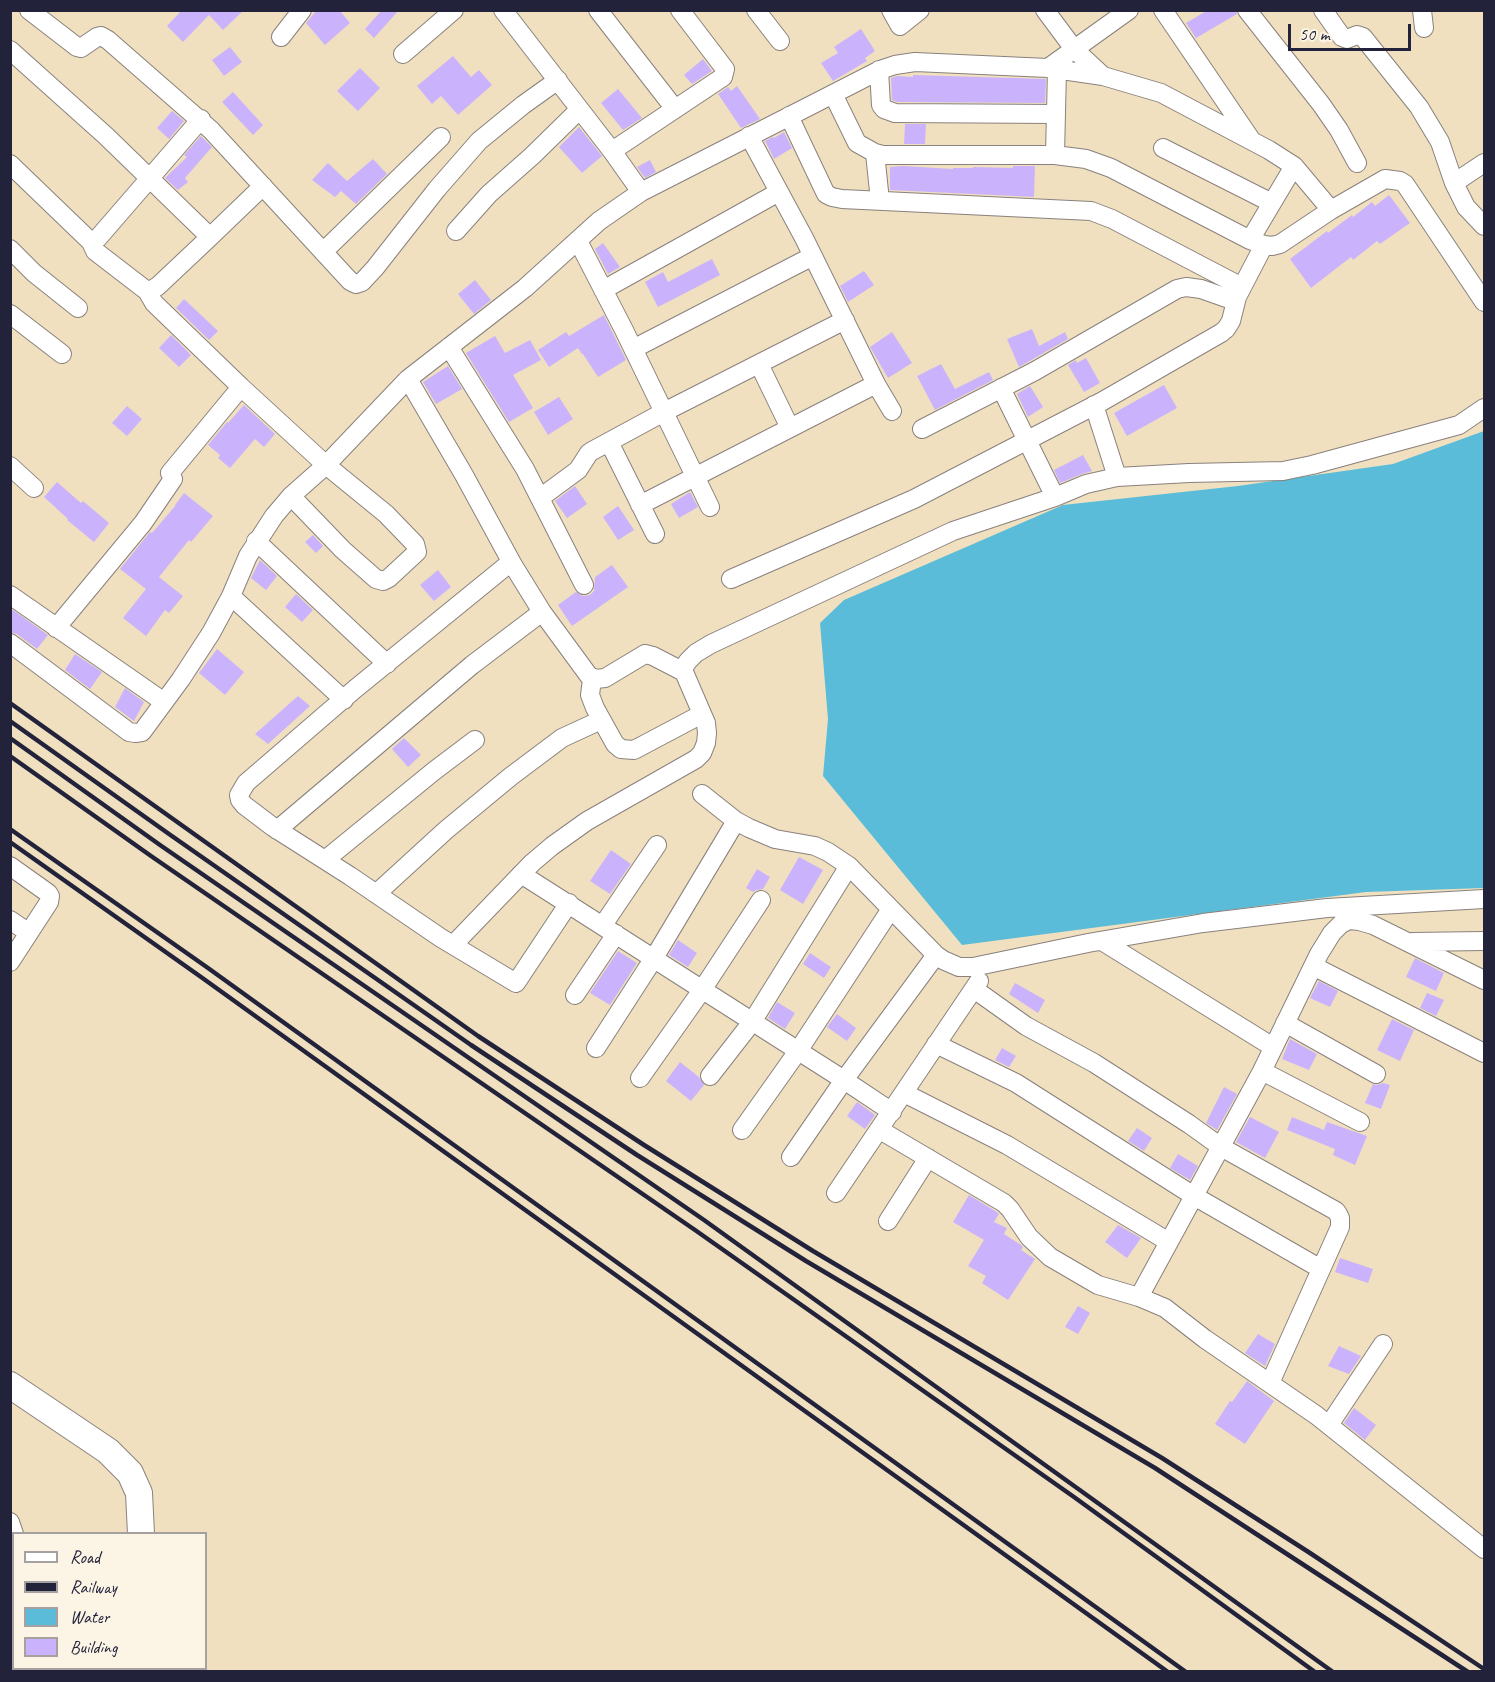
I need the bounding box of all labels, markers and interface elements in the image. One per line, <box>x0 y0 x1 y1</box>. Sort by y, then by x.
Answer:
scale bar <box>1291 12 1414 50</box>
text: 50 m <box>1299 23 1330 45</box>
legend <box>12 1532 207 1670</box>
text: Road <box>70 1546 100 1568</box>
text: Railway <box>70 1576 117 1598</box>
text: Water <box>70 1606 109 1628</box>
text: Building <box>70 1636 117 1658</box>

